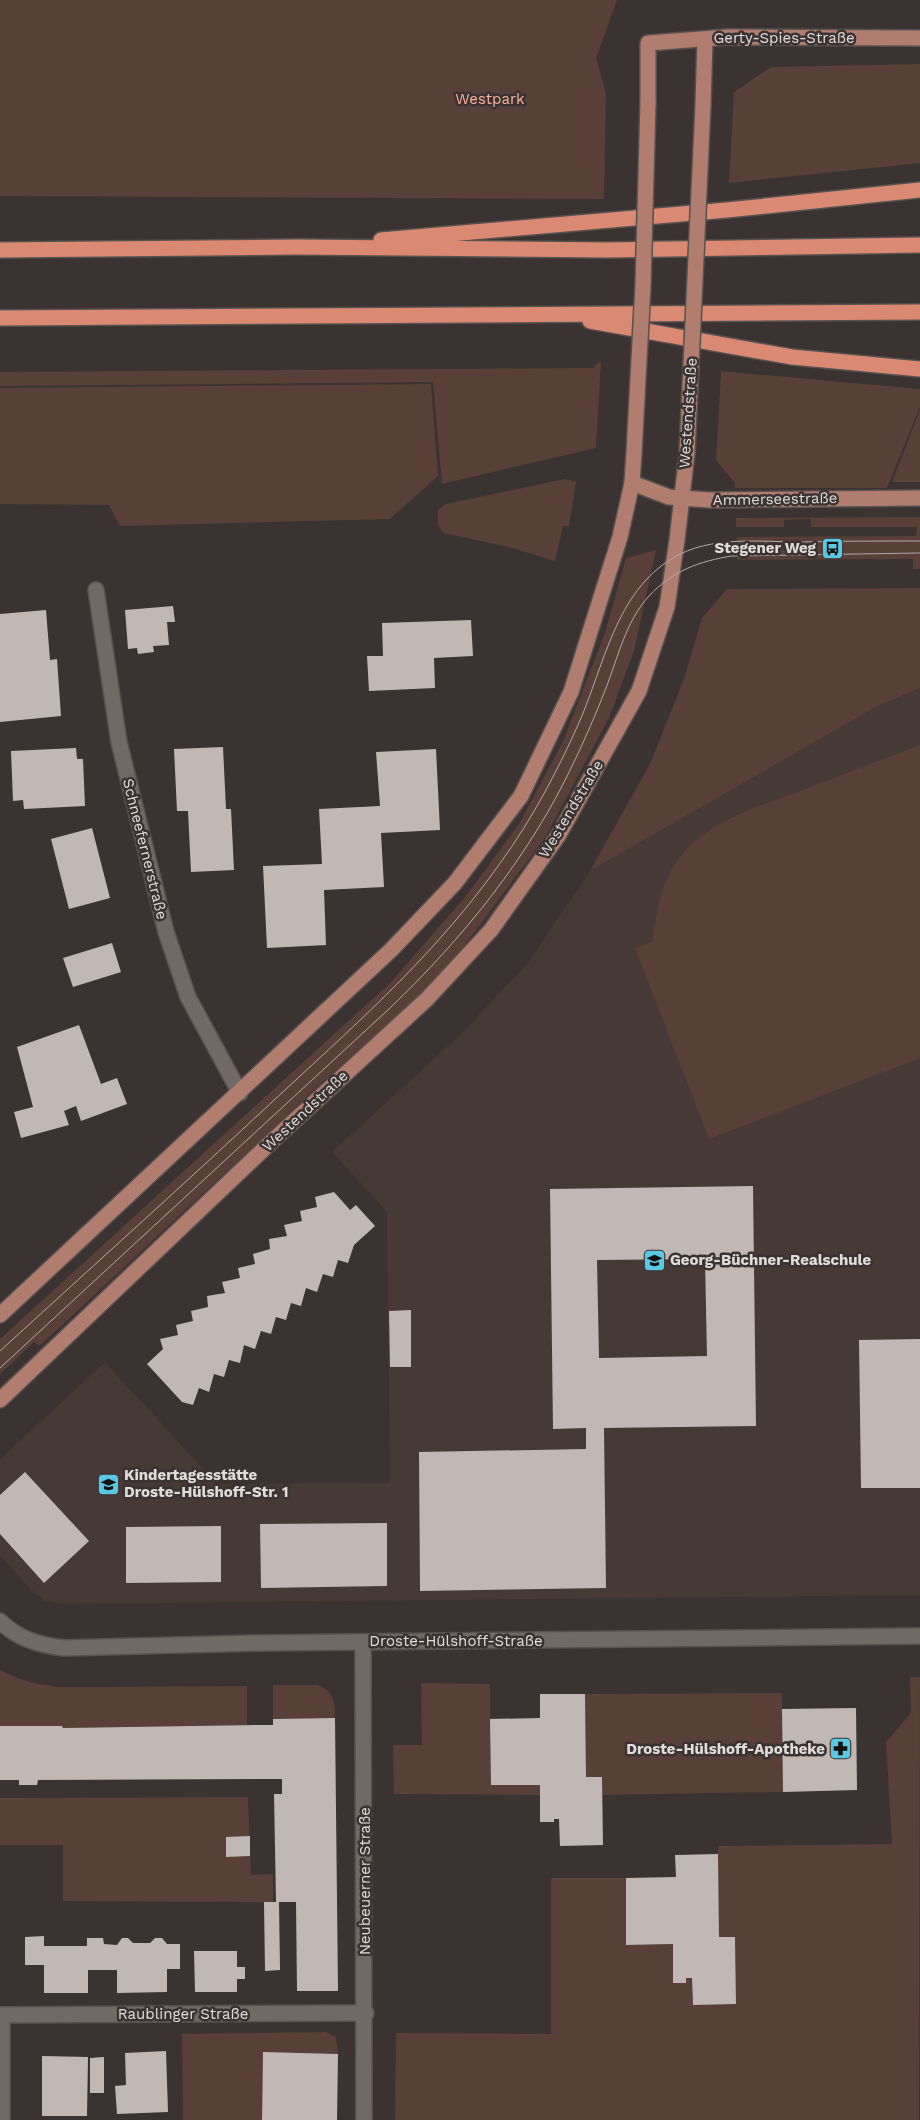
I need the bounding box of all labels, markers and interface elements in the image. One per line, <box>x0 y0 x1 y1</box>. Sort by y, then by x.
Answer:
street label: Gerty-Spies-Straße <box>713 29 855 47</box>
park label: Westpark <box>455 90 525 108</box>
street label: Westendstraße <box>675 357 701 469</box>
street label: Ammerseestraße <box>713 489 837 509</box>
bus stop icon: Stegener Weg <box>820 536 844 560</box>
place label: Stegener Weg <box>715 539 817 557</box>
street label: Westendstraße <box>535 757 607 861</box>
street label: Schneefernerstraße <box>119 777 171 921</box>
street label: Westendstraße <box>258 1067 352 1155</box>
school or university icon: Georg-Büchner-Realschule <box>642 1248 666 1272</box>
place label: Georg-Büchner-Realschule <box>670 1251 871 1269</box>
place label: Kindertagesstätte Droste-Hülshoff-Str. 1 <box>124 1466 289 1501</box>
school or university icon: Kindertagesstätte Droste-Hülshoff-Str. 1 <box>96 1472 120 1496</box>
street label: Droste-Hülshoff-Straße <box>369 1632 543 1650</box>
pharmacy icon: Droste-Hülshoff-Apotheke <box>829 1737 853 1761</box>
place label: Droste-Hülshoff-Apotheke <box>626 1740 825 1758</box>
street label: Neubeuerner Straße <box>356 1807 374 1955</box>
street label: Raublinger Straße <box>118 2005 248 2023</box>

